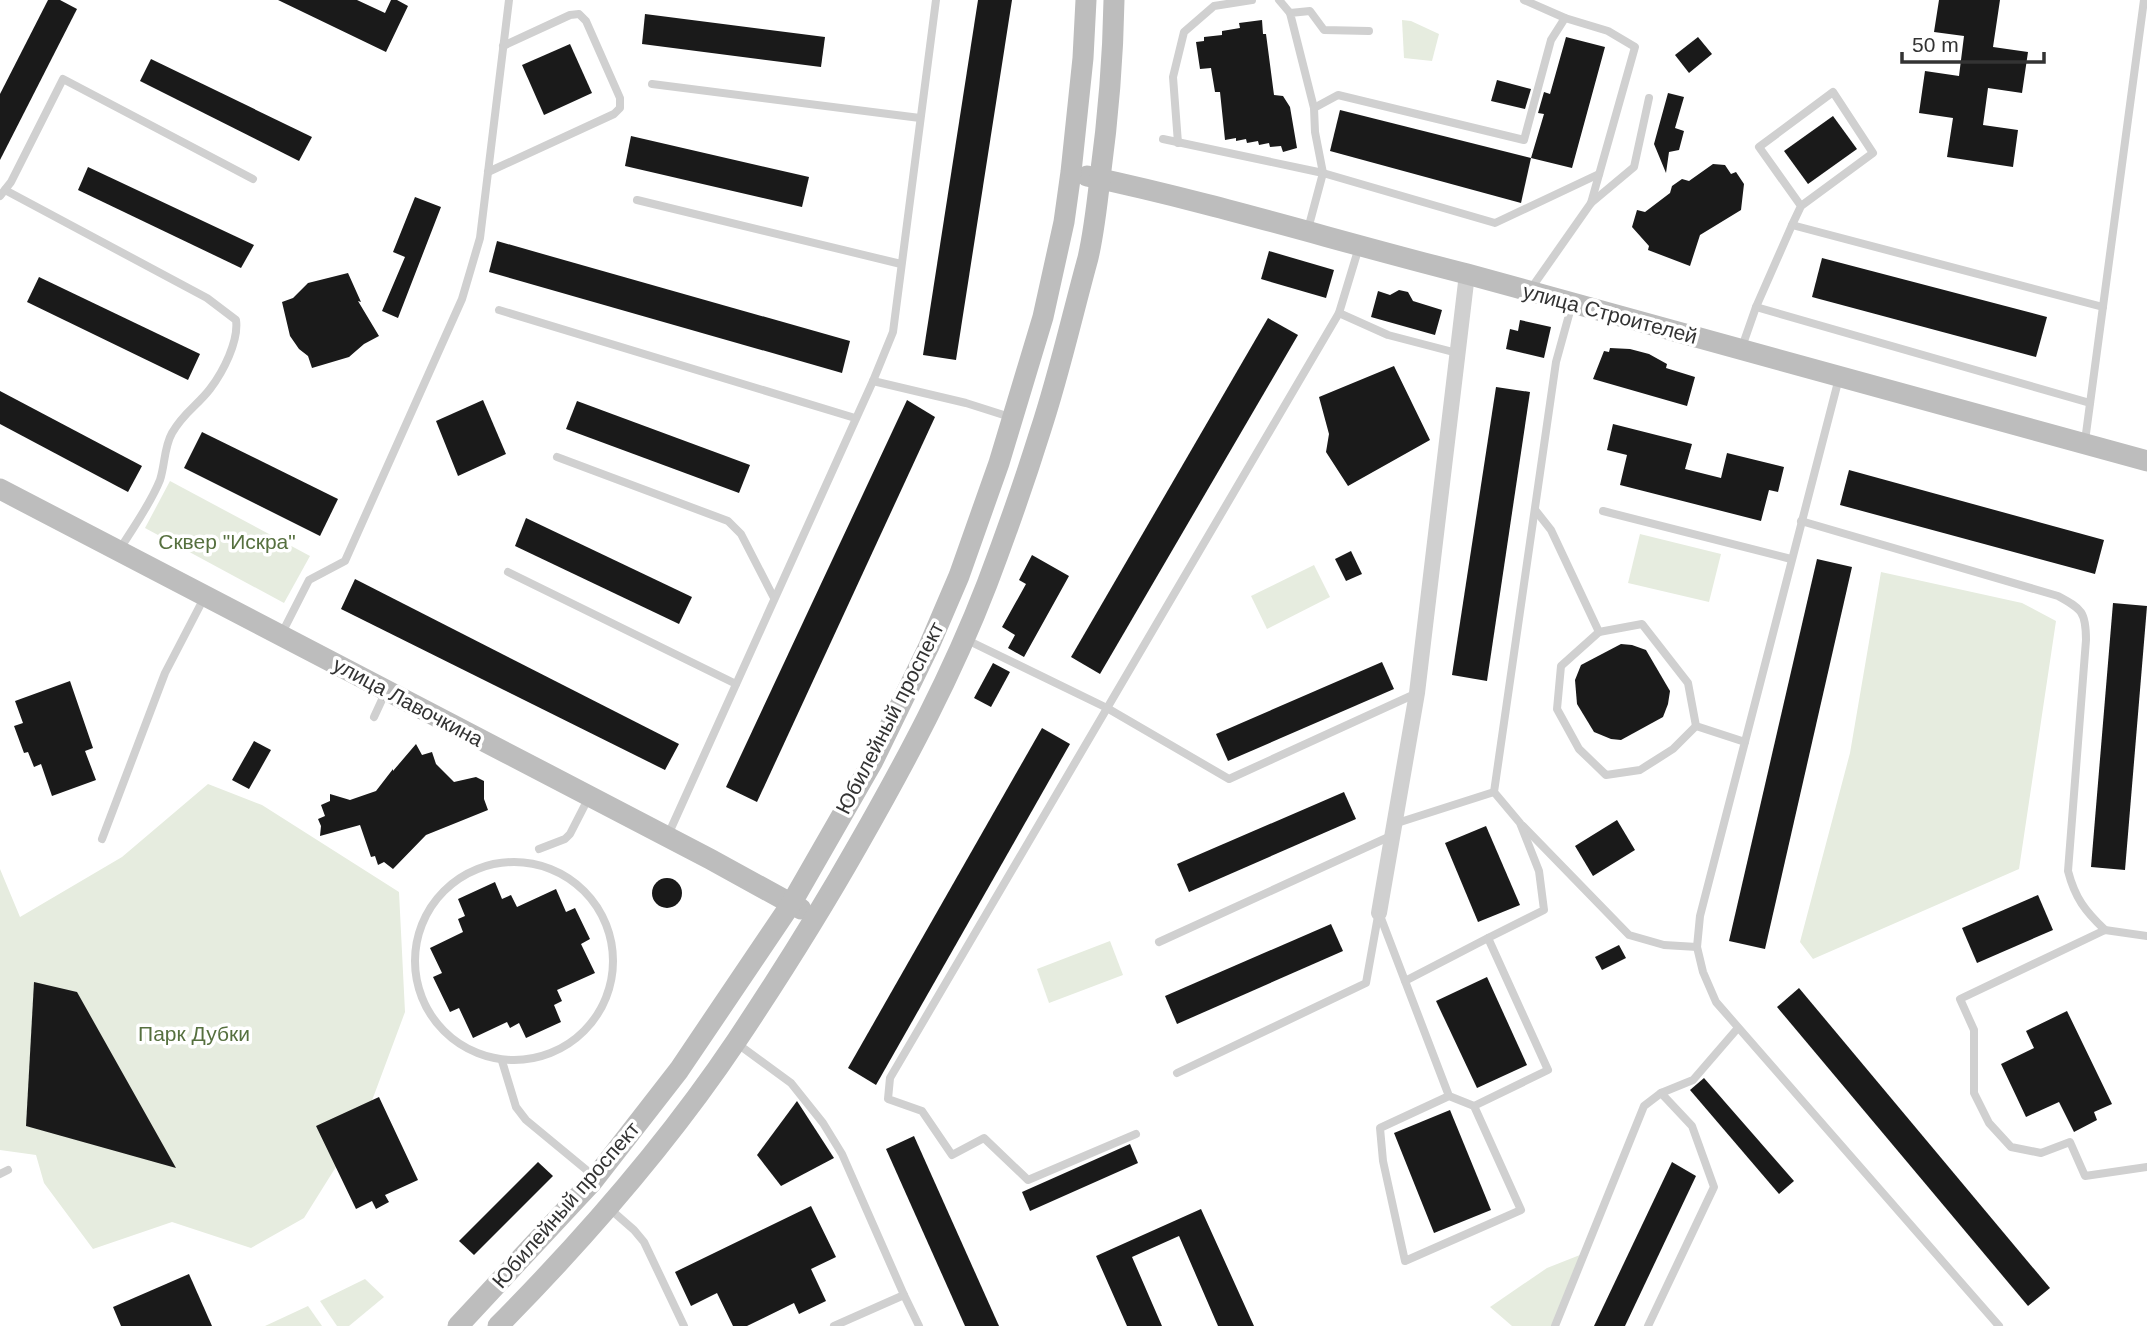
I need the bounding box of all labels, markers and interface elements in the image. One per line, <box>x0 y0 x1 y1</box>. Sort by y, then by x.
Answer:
scale bar <box>1902 21 2044 65</box>
text: 50 m <box>1912 33 1959 56</box>
street label: улица Строителей <box>1520 279 1700 348</box>
park label: Сквер "Искра" <box>158 530 296 553</box>
street label: Юбилейный проспект <box>831 618 948 818</box>
street label: улица Лавочкина <box>329 652 487 751</box>
park label: Парк Дубки <box>138 1022 250 1045</box>
street label: Юбилейный проспект <box>487 1117 644 1292</box>

